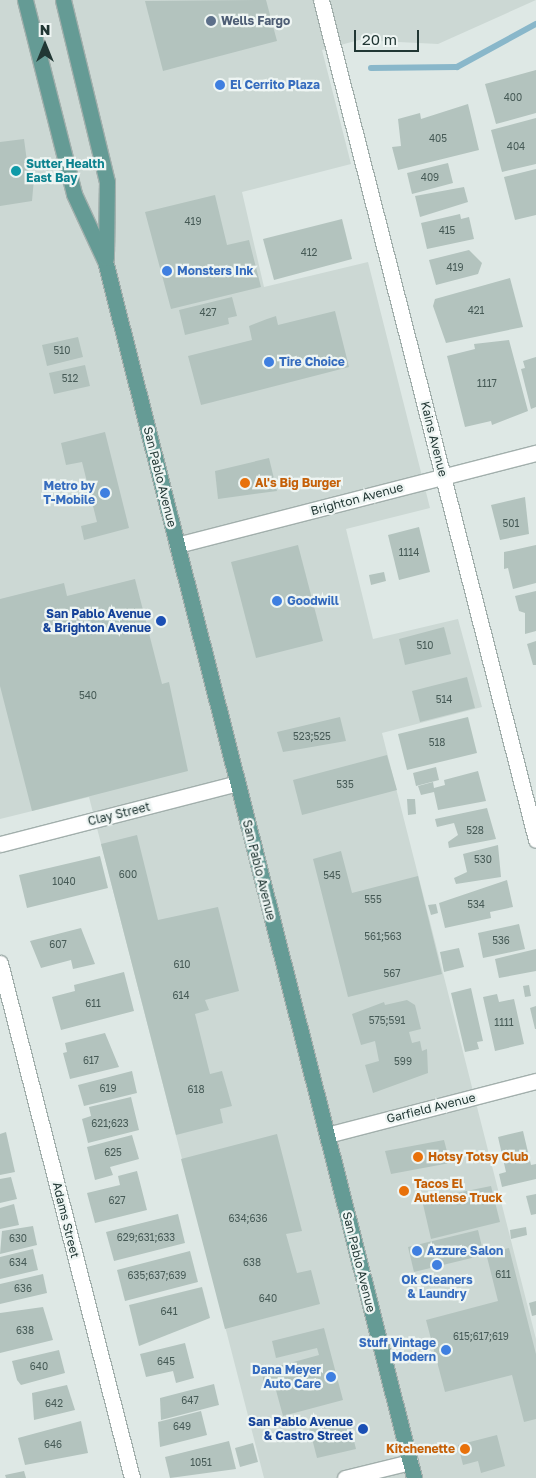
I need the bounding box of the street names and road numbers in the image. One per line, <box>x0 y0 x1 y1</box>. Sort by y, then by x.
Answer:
street label: Kains Avenue <box>418 400 450 478</box>
street label: San Pablo Avenue <box>141 425 179 529</box>
street label: Brighton Avenue <box>309 480 405 518</box>
street label: Clay Street <box>86 799 152 829</box>
street label: San Pablo Avenue <box>240 818 278 922</box>
street label: Garfield Avenue <box>385 1090 477 1126</box>
street label: Adams Street <box>50 1181 82 1259</box>
street label: San Pablo Avenue <box>340 1210 378 1314</box>

